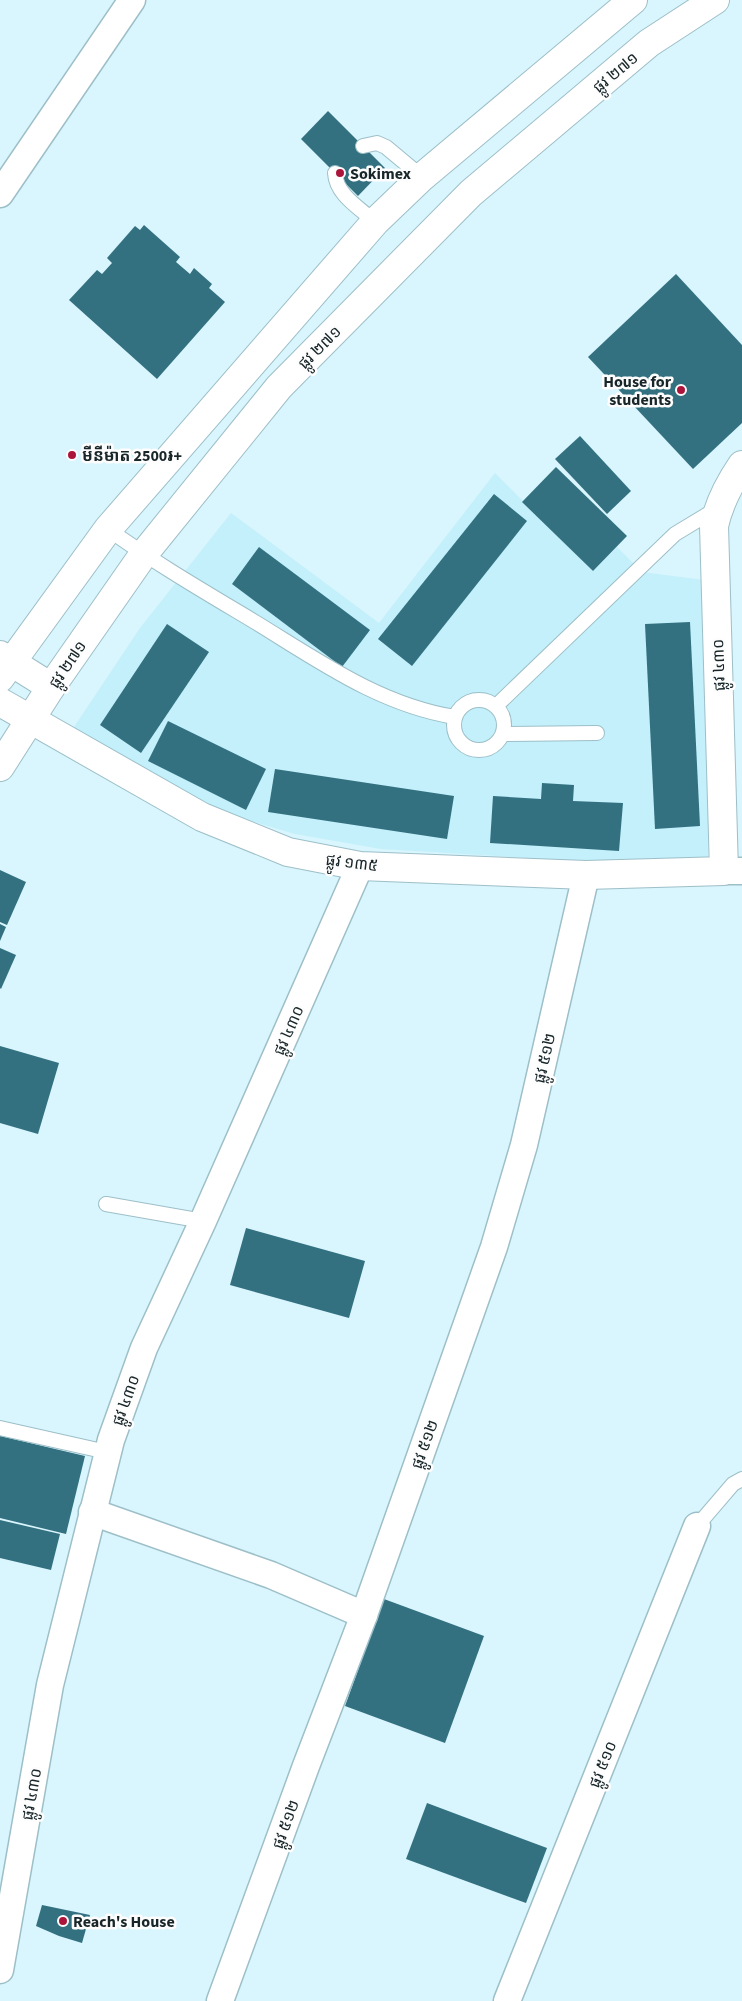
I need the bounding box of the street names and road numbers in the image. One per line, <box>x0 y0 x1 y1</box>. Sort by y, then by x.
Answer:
street label: ផ្លូវ ២៧១ <box>588 47 645 100</box>
street label: ផ្លូវ ២៧១ <box>293 321 348 376</box>
street label: ផ្លូវ ២៧១ <box>44 636 94 694</box>
street label: ផ្លូវ ៤៣០ <box>707 638 734 692</box>
street label: ផ្លូវ ១៣៥ <box>324 849 379 880</box>
street label: ផ្លូវ ៤៣០ <box>268 1002 312 1060</box>
street label: ផ្លូវ ៥១២ <box>529 1031 564 1086</box>
street label: ផ្លូវ ៤៣០ <box>107 1372 148 1430</box>
street label: ផ្លូវ ៥១២ <box>406 1417 447 1473</box>
street label: ផ្លូវ ៥១០ <box>584 1738 625 1792</box>
street label: ផ្លូវ ៤៣០ <box>17 1766 50 1823</box>
street label: ផ្លូវ ៥១២ <box>267 1797 308 1853</box>

